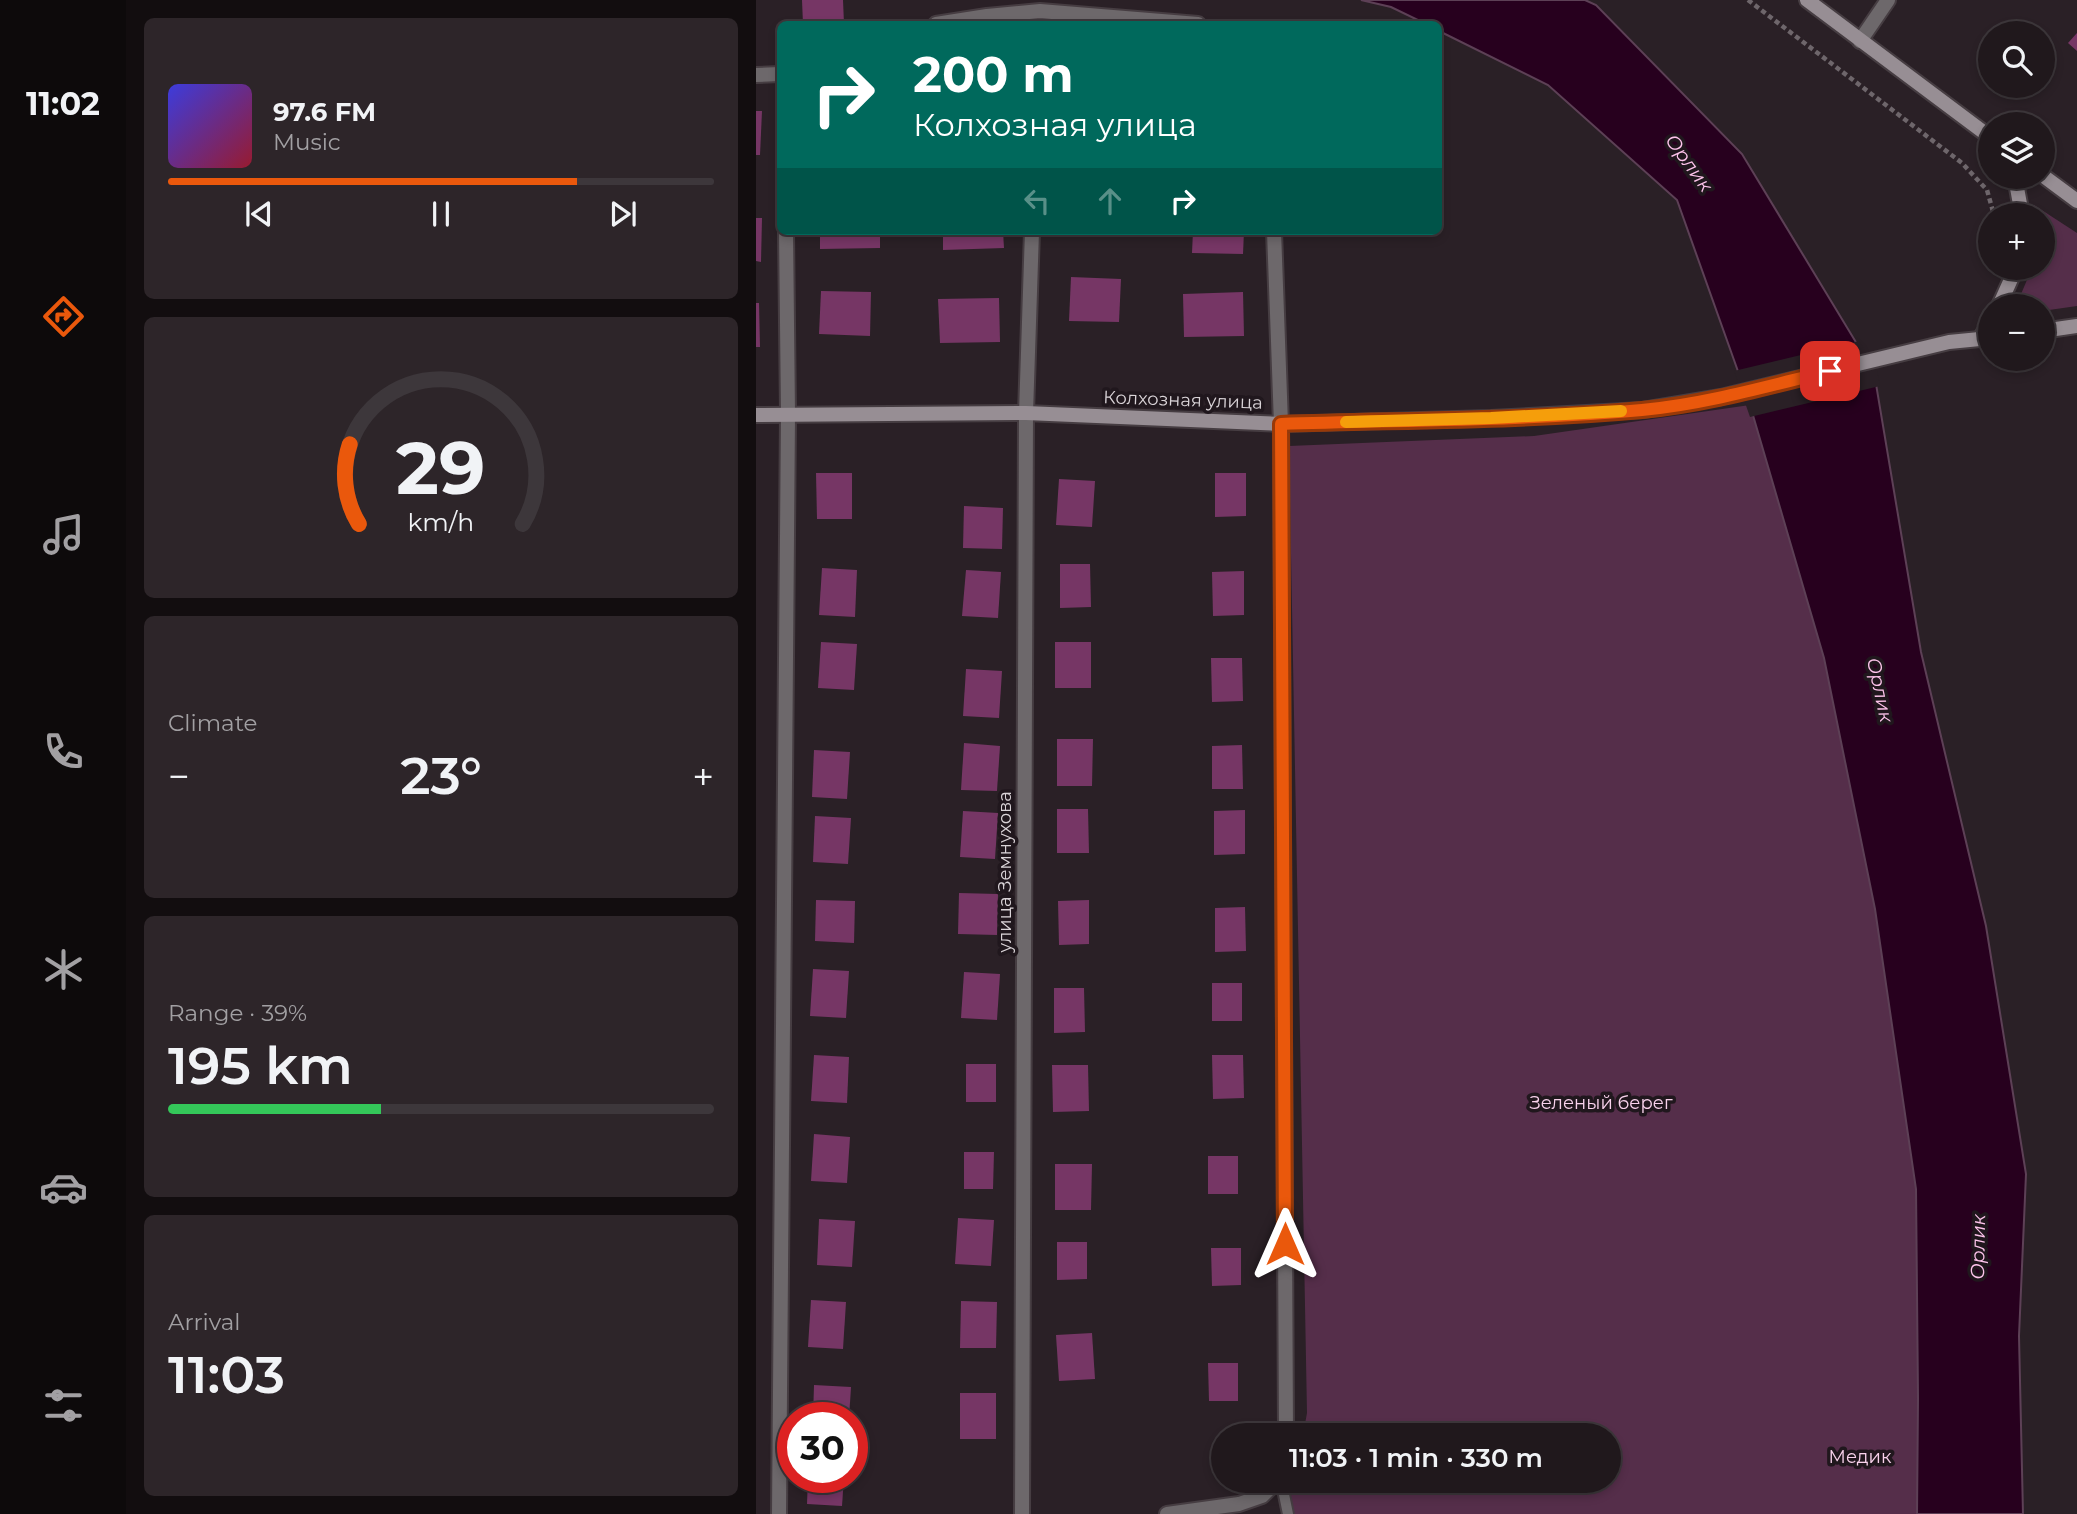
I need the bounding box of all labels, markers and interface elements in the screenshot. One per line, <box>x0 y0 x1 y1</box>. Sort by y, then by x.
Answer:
map controls <box>1978 21 2055 371</box>
button: search <box>1978 21 2055 98</box>
text: 200 m <box>913 45 1074 104</box>
icon: right <box>798 49 889 140</box>
text: 11:02 <box>26 84 100 123</box>
text: 97.6 FM <box>273 96 376 128</box>
text: Колхозная улица <box>913 105 1197 144</box>
button: layers <box>1978 112 2055 189</box>
text: Music <box>273 128 341 156</box>
water label: Орлик <box>1660 130 1718 197</box>
icon: left <box>1018 182 1056 220</box>
icon: ahead <box>1091 182 1129 220</box>
icon: right <box>1164 182 1202 220</box>
icon: previous <box>240 195 278 233</box>
icon: pause <box>422 195 460 233</box>
icon: next <box>604 195 642 233</box>
button: + <box>1978 203 2055 280</box>
icon: directions <box>39 292 88 341</box>
button: − <box>1978 294 2055 371</box>
pin <box>1800 341 1860 401</box>
icon: arrive <box>1811 352 1849 390</box>
street label: Колхозная улица <box>1103 386 1263 414</box>
text: 29 <box>396 424 486 512</box>
text: km/h <box>408 507 474 537</box>
icon: music <box>39 510 88 559</box>
water label: Орлик <box>1862 656 1898 725</box>
text: Climate <box>168 709 257 737</box>
icon: phone <box>39 727 88 776</box>
text: 23° <box>400 744 482 807</box>
text: − <box>168 753 190 800</box>
text: + <box>692 753 714 800</box>
street label: улица Земнухова <box>994 791 1016 954</box>
icon: climate <box>39 945 88 994</box>
text: Range · 39% <box>168 999 307 1027</box>
text: 195 km <box>168 1034 353 1097</box>
park label: Зеленый берег <box>1530 1092 1673 1114</box>
icon: car <box>39 1163 88 1212</box>
position arrow <box>1248 1207 1322 1281</box>
water label: Орлик <box>1966 1213 1990 1280</box>
text: Arrival <box>168 1308 241 1336</box>
text: 11:03 <box>168 1343 285 1406</box>
icon: filters <box>39 1381 88 1430</box>
speed limit sign: 30 <box>777 1402 868 1493</box>
text: 11:03 · 1 min · 330 m <box>1289 1442 1543 1474</box>
park label: Медик <box>1829 1446 1892 1468</box>

